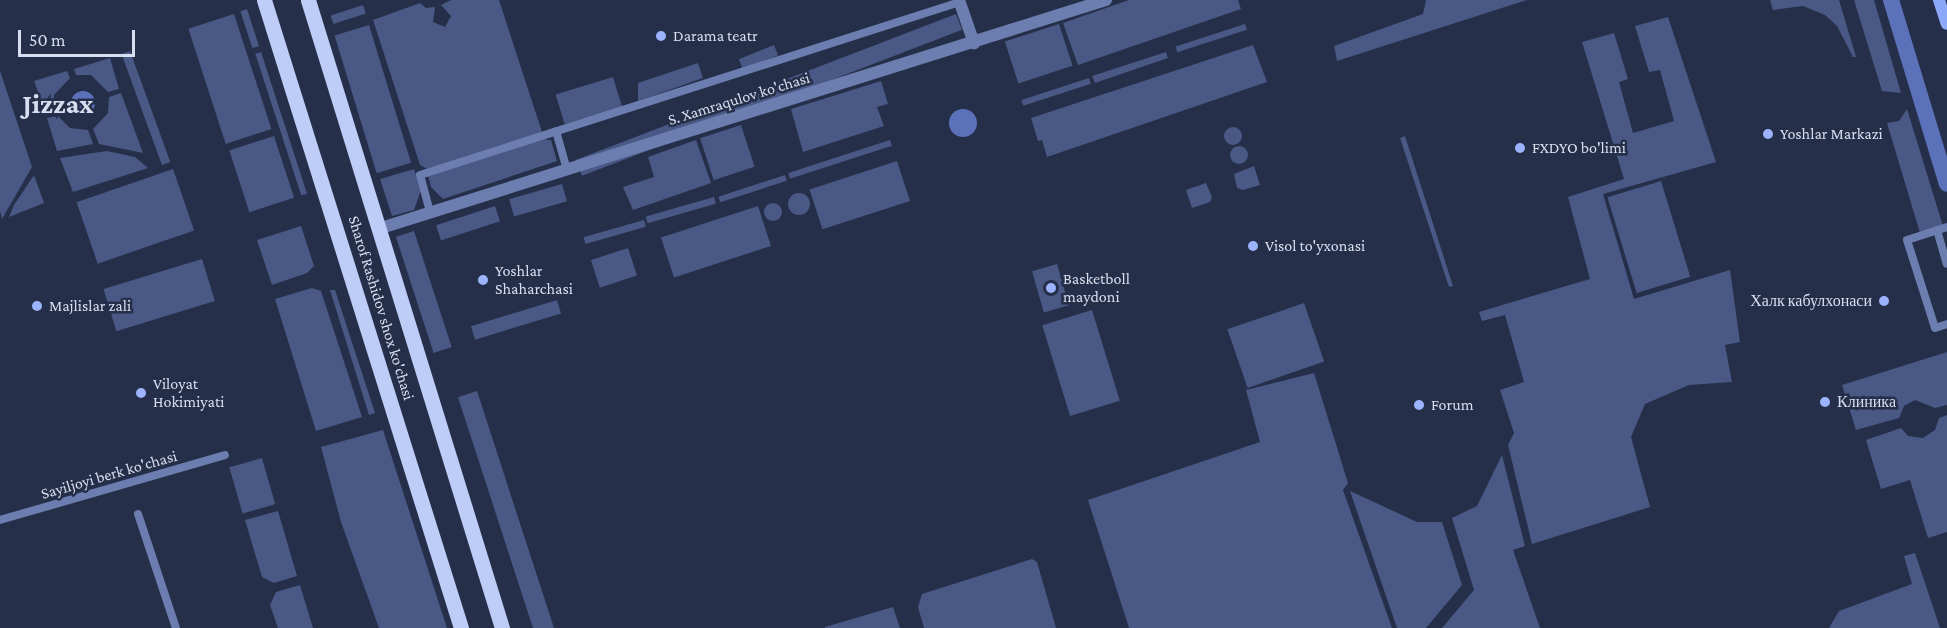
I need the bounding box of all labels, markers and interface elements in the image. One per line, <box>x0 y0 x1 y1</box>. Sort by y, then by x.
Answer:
scale bar <box>21 18 138 56</box>
place label: Darama teatr <box>673 26 758 46</box>
marker: Darama teatr <box>654 29 668 43</box>
text: 50 m <box>29 30 66 50</box>
street label: S. Xamraqulov ko'chasi <box>666 68 812 130</box>
district label: Jizzax <box>22 87 94 121</box>
place label: Yoshlar Markazi <box>1780 124 1883 144</box>
marker: Yoshlar Markazi <box>1761 127 1775 141</box>
place label: FXDYO bo'limi <box>1532 138 1626 158</box>
marker: FXDYO bo'limi <box>1513 141 1527 155</box>
street label: Sharof Rashidov shox ko'chasi <box>344 214 418 402</box>
place label: Visol to'yxonasi <box>1265 236 1365 256</box>
marker: Visol to'yxonasi <box>1246 239 1260 253</box>
place label: Yoshlar Shaharchasi <box>495 261 573 299</box>
place label: Basketboll maydoni <box>1063 269 1130 307</box>
marker: Yoshlar Shaharchasi <box>476 273 490 287</box>
marker: Basketboll maydoni <box>1044 281 1058 295</box>
place label: Халк кабулхонаси <box>1750 291 1872 311</box>
marker: Халк кабулхонаси <box>1877 294 1891 308</box>
place label: Majlislar zali <box>49 296 131 316</box>
marker: Majlislar zali <box>30 299 44 313</box>
place label: Viloyat Hokimiyati <box>153 374 224 412</box>
marker: Viloyat Hokimiyati <box>134 386 148 400</box>
place label: Клиника <box>1837 392 1896 412</box>
place label: Forum <box>1431 395 1474 415</box>
marker: Клиника <box>1818 395 1832 409</box>
marker: Forum <box>1412 398 1426 412</box>
street label: Sayiljoyi berk ko'chasi <box>39 446 179 504</box>

